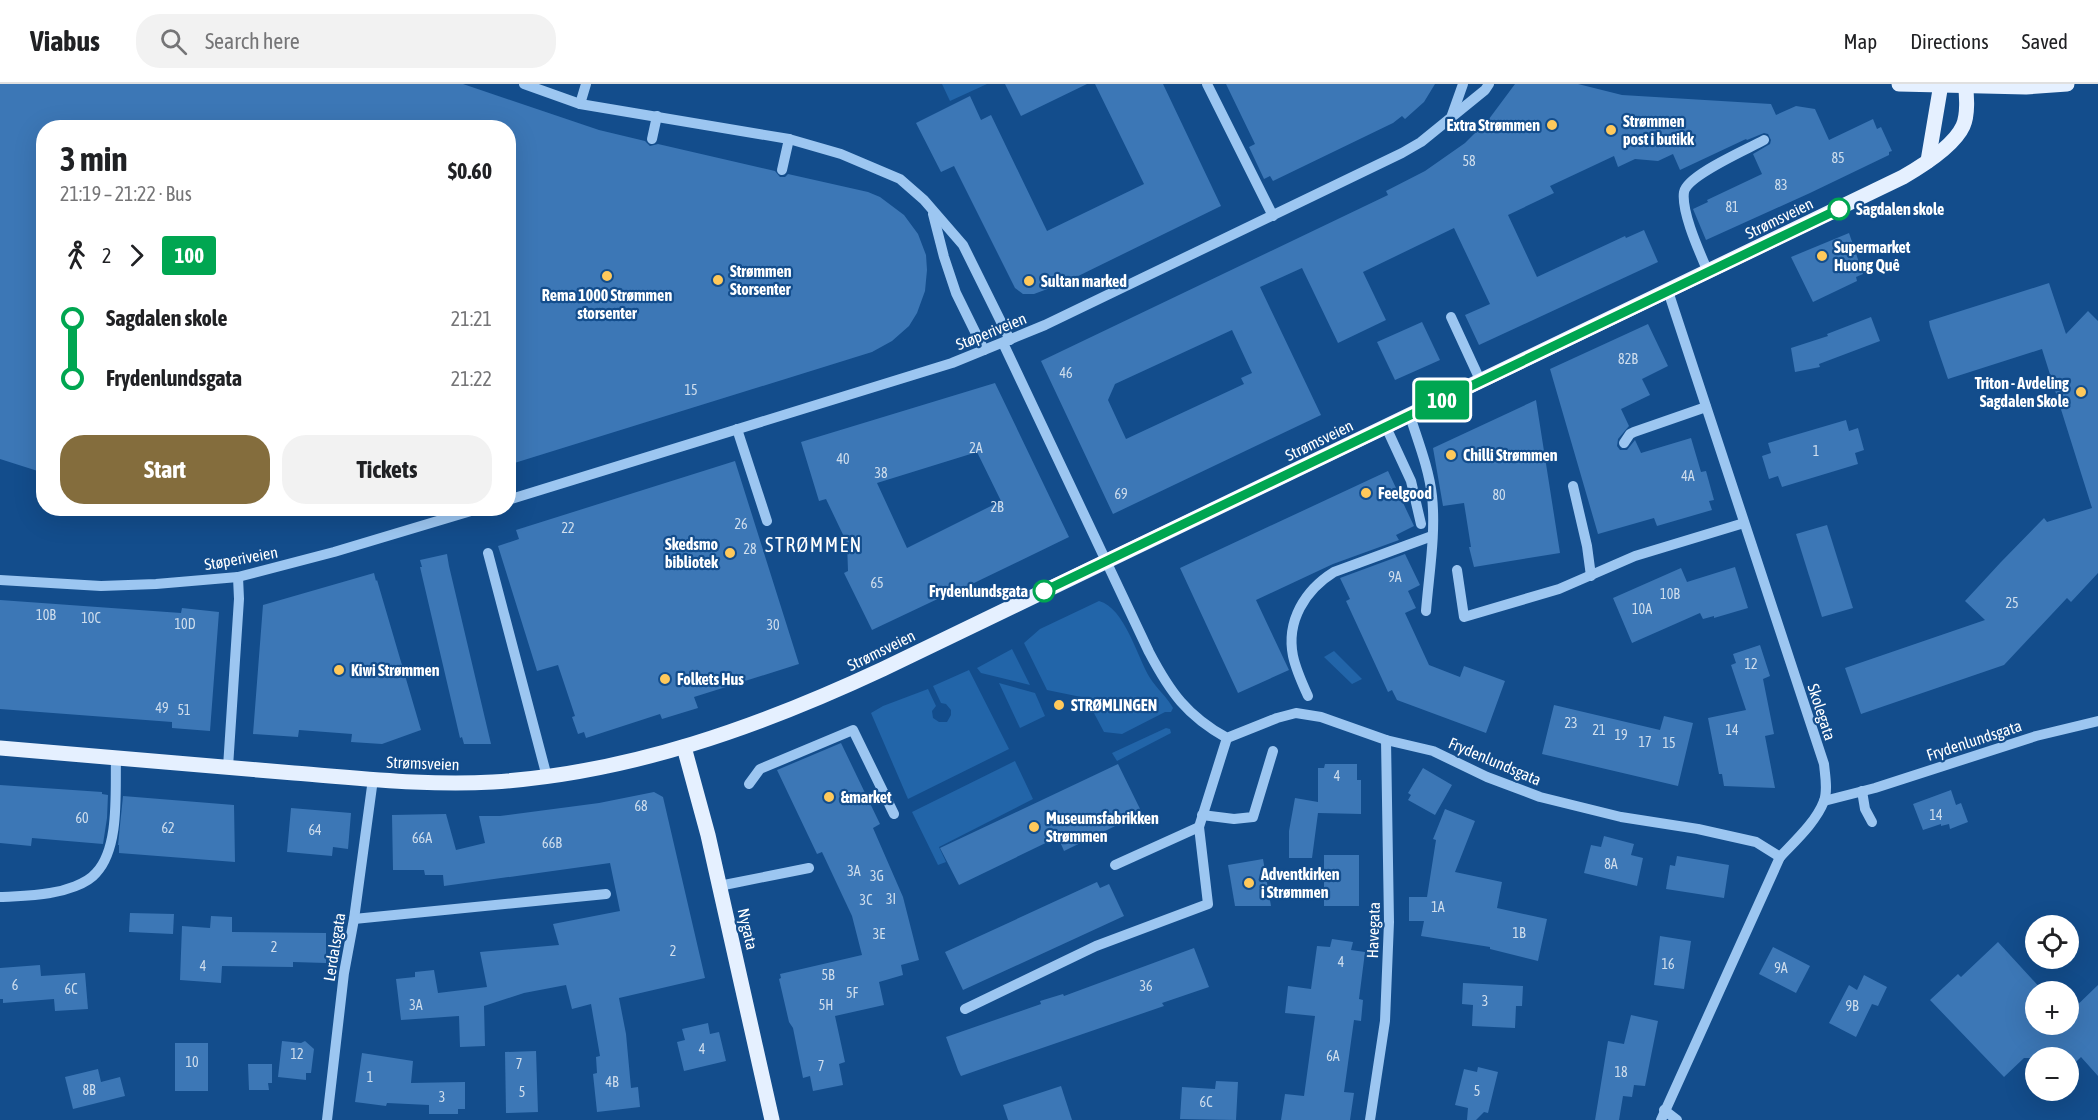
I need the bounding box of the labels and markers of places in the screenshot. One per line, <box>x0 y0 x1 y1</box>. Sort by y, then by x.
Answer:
place label: Strømmen post i butikk <box>1623 112 1695 148</box>
place label: Extra Strømmen <box>1446 116 1540 134</box>
marker: Extra Strømmen <box>1545 118 1559 132</box>
marker: Strømmen post i butikk <box>1604 123 1618 137</box>
marker: Sagdalen skole <box>1828 198 1850 220</box>
place label: Sagdalen skole <box>1856 200 1944 218</box>
place label: Supermarket Huong Quê <box>1834 238 1911 274</box>
marker: Supermarket Huong Quê <box>1815 249 1829 263</box>
place label: Strømmen Storsenter <box>730 262 792 298</box>
marker: Rema 1000 Strømmen storsenter <box>600 269 614 283</box>
place label: Sultan marked <box>1041 272 1127 290</box>
marker: Strømmen Storsenter <box>711 273 725 287</box>
marker: Sultan marked <box>1022 274 1036 288</box>
place label: Rema 1000 Strømmen storsenter <box>542 286 672 322</box>
place label: Triton - Avdeling Sagdalen Skole <box>1975 374 2069 410</box>
marker: Triton - Avdeling Sagdalen Skole <box>2074 385 2088 399</box>
place label: Chilli Strømmen <box>1463 446 1558 464</box>
marker: Chilli Strømmen <box>1444 448 1458 462</box>
place label: Feelgood <box>1378 484 1432 502</box>
marker: Feelgood <box>1359 486 1373 500</box>
place label: Skedsmo bibliotek <box>665 535 719 571</box>
marker: Skedsmo bibliotek <box>723 546 737 560</box>
marker: Frydenlundsgata <box>1033 580 1055 602</box>
place label: Frydenlundsgata <box>929 582 1028 600</box>
place label: Kiwi Strømmen <box>351 661 440 679</box>
marker: Kiwi Strømmen <box>332 663 346 677</box>
place label: Folkets Hus <box>677 670 744 688</box>
marker: Folkets Hus <box>658 672 672 686</box>
place label: STRØMLINGEN <box>1071 696 1157 714</box>
marker: STRØMLINGEN <box>1052 698 1066 712</box>
place label: &market <box>841 788 892 806</box>
marker: &market <box>822 790 836 804</box>
place label: Museumsfabrikken Strømmen <box>1046 809 1159 845</box>
marker: Museumsfabrikken Strømmen <box>1027 820 1041 834</box>
place label: Adventkirken i Strømmen <box>1260 865 1340 901</box>
marker: Adventkirken i Strømmen <box>1242 876 1256 890</box>

